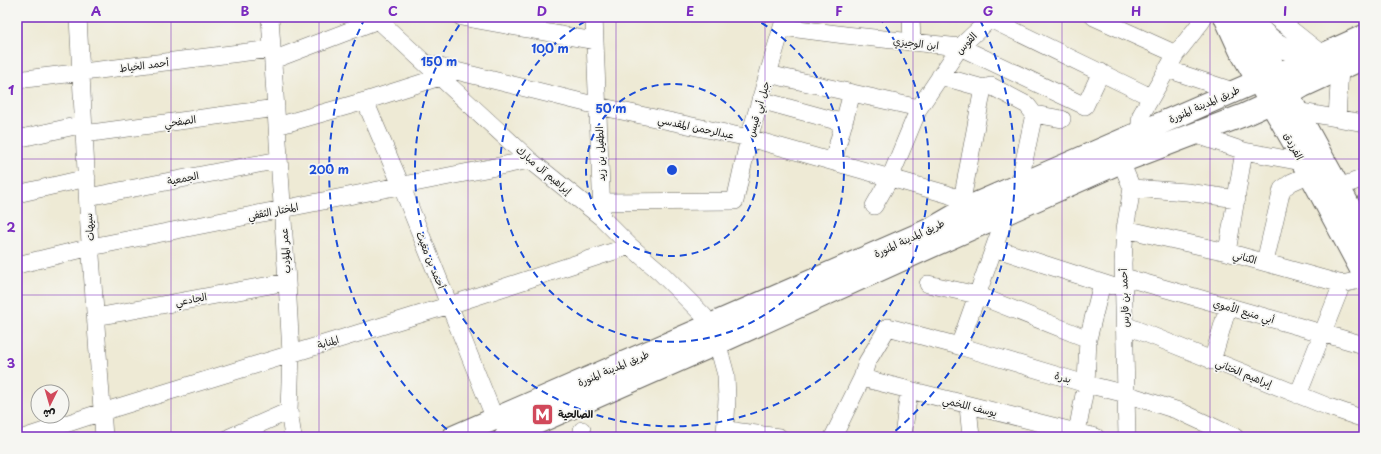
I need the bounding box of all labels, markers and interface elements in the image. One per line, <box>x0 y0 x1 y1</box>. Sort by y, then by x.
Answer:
text: A <box>91 1 101 20</box>
text: B <box>241 1 250 20</box>
text: C <box>388 1 398 20</box>
text: D <box>537 1 547 20</box>
text: E <box>686 1 694 20</box>
text: F <box>835 1 843 20</box>
text: G <box>983 1 993 20</box>
text: H <box>1131 1 1141 20</box>
text: I <box>1283 1 1287 20</box>
street label: القوس <box>951 28 980 57</box>
street label: ابن الوجيزي <box>892 33 940 54</box>
text: 100 m <box>531 39 569 57</box>
text: 150 m <box>421 52 457 70</box>
street label: أحمد الخياط <box>118 54 170 75</box>
street label: جبل أبي قبيس <box>742 79 776 139</box>
text: 1 <box>8 80 14 99</box>
street label: طريق المدينة المنورة <box>1166 81 1242 127</box>
text: 50 m <box>595 99 627 117</box>
street label: الصفحي <box>163 111 197 133</box>
street label: عبدالرحمن المقدسي <box>656 111 736 145</box>
street label: الطفيل بن زيد <box>591 126 608 182</box>
street label: الفرزدق <box>1281 129 1308 162</box>
street label: إبراهيم آل مبارك <box>513 142 576 198</box>
text: 200 m <box>309 160 349 178</box>
centre of rings <box>665 163 679 177</box>
street label: الجمعية <box>166 167 200 188</box>
street label: المختار الثقفي <box>246 198 300 226</box>
street label: سيهات <box>80 212 97 242</box>
street label: طريق المدينة المنورة <box>871 215 947 261</box>
text: 2 <box>6 217 16 236</box>
street label: عمر المؤدب <box>275 228 294 274</box>
street label: أحمد بن مغيث <box>413 229 450 291</box>
street label: الكناني <box>1231 246 1259 270</box>
street label: أحمد بن فارس <box>1115 268 1132 328</box>
street label: الجادعي <box>174 288 208 312</box>
street label: أبي منيع الأموي <box>1211 295 1277 329</box>
street label: المنابة <box>315 331 341 352</box>
street label: طريق المدينة المنورة <box>575 346 651 390</box>
text: 3 <box>7 353 16 372</box>
street label: إبراهيم الختاني <box>1213 354 1275 394</box>
street label: بدرة <box>1053 367 1073 386</box>
north arrow <box>30 384 70 424</box>
street label: يوسف اللخمي <box>941 391 999 422</box>
metro station icon: الصالحية <box>530 401 556 427</box>
text: ش <box>42 405 56 423</box>
place label: الصالحية <box>558 406 594 421</box>

